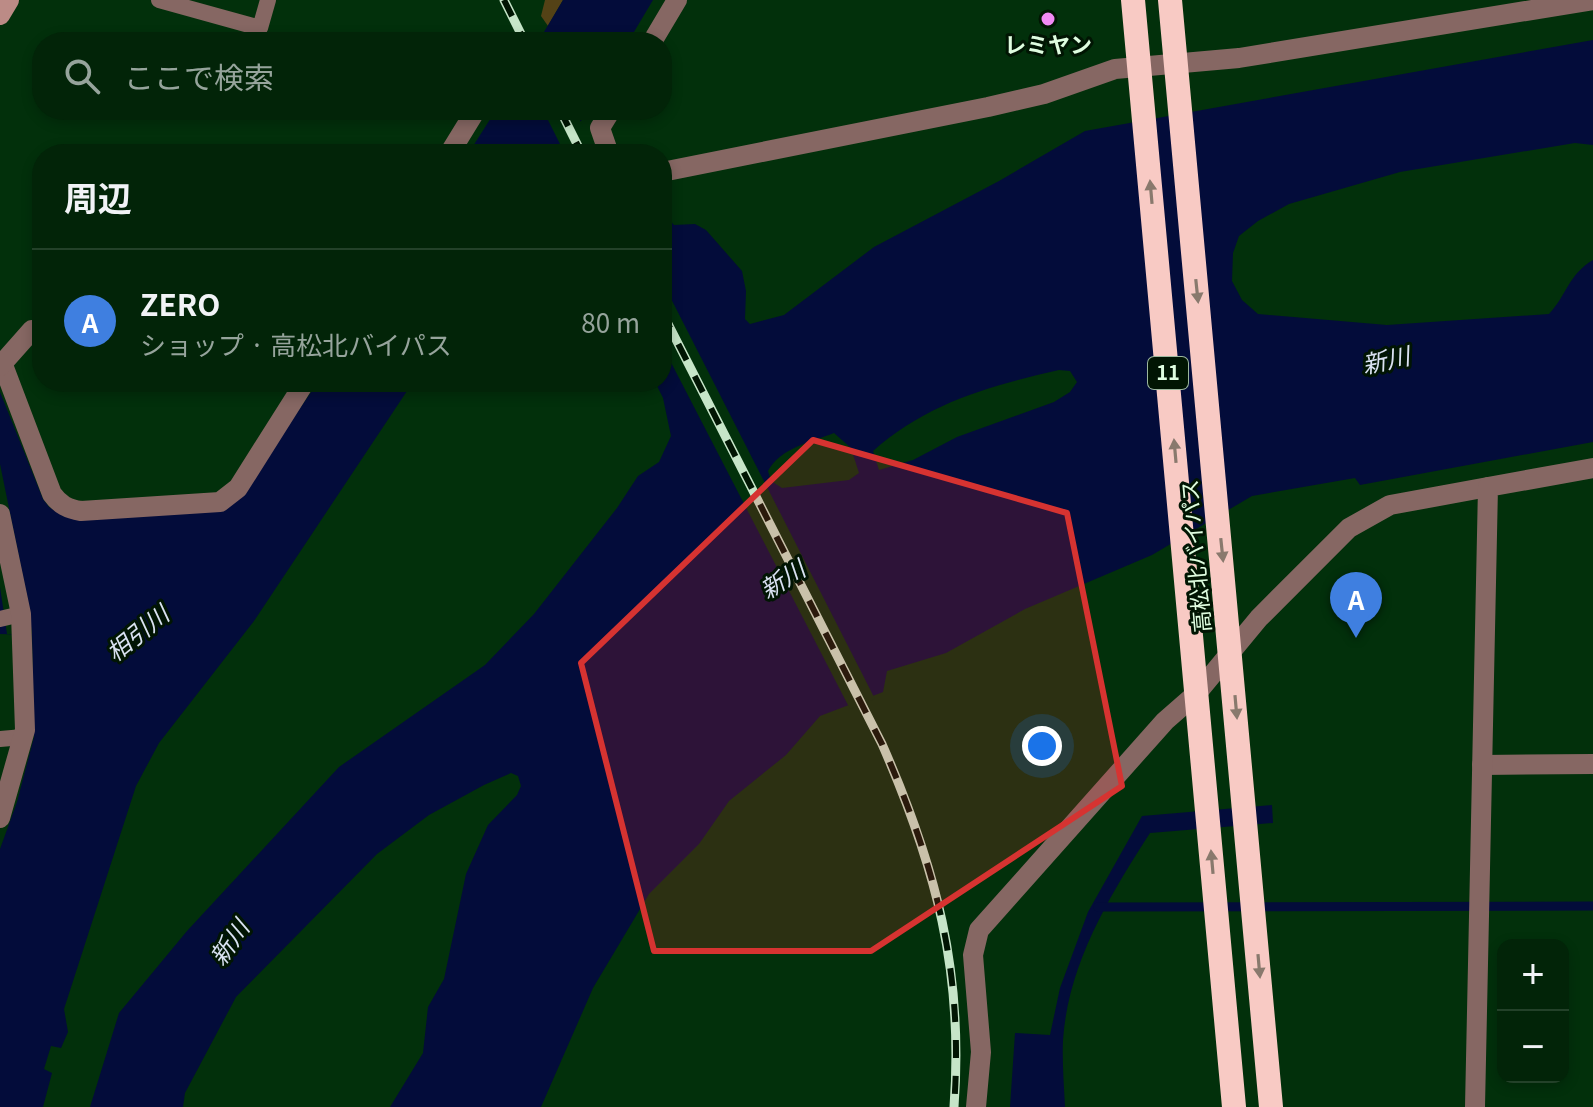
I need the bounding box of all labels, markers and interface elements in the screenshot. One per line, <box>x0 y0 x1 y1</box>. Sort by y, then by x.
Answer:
marker: レミヤン <box>1039 10 1057 28</box>
place label: レミヤン <box>1004 27 1092 59</box>
search box <box>32 32 672 120</box>
icon: search <box>60 54 104 98</box>
text: ここで検索 <box>124 54 274 98</box>
text: 周辺 <box>64 172 132 221</box>
one-way arrow <box>1144 179 1157 204</box>
one-way arrow <box>1190 279 1203 304</box>
text: ZERO <box>140 281 220 325</box>
text: A <box>82 303 98 340</box>
text: 80 m <box>581 303 640 340</box>
text: ショップ · 高松北バイパス <box>140 325 452 362</box>
water label: 新川 <box>1358 336 1416 381</box>
road number: 11 <box>1148 357 1188 389</box>
one-way arrow <box>1168 438 1181 463</box>
street label: 高松北バイパス <box>1171 478 1217 634</box>
one-way arrow <box>1215 538 1228 563</box>
water label: 新川 <box>752 549 814 606</box>
pin: A <box>1330 572 1382 638</box>
water label: 相引川 <box>97 594 178 668</box>
one-way arrow <box>1230 695 1243 720</box>
your location <box>1022 726 1062 766</box>
one-way arrow <box>1206 849 1219 874</box>
water label: 新川 <box>200 909 258 971</box>
map controls <box>1497 939 1569 1083</box>
button: + <box>1497 939 1569 1011</box>
one-way arrow <box>1252 954 1265 979</box>
button: − <box>1497 1011 1569 1083</box>

